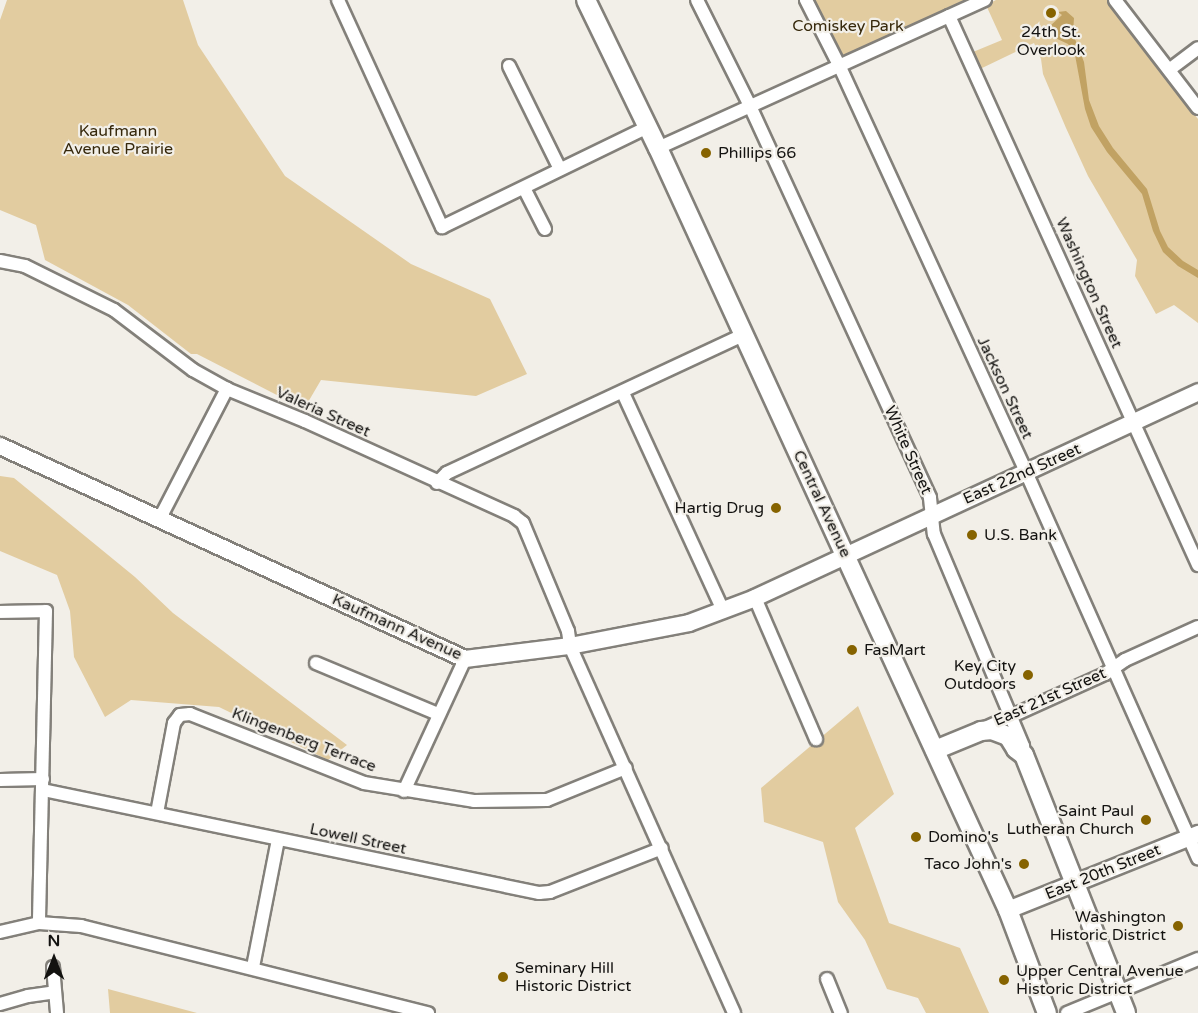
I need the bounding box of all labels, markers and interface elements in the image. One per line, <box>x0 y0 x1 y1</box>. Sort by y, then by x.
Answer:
marker: 24th St. Overlook <box>1044 6 1058 20</box>
park label: Comiskey Park <box>792 16 904 36</box>
place label: 24th St. Overlook <box>1017 22 1085 60</box>
park label: Kaufmann Avenue Prairie <box>63 121 173 159</box>
place label: Phillips 66 <box>718 143 796 163</box>
marker: Phillips 66 <box>699 146 713 160</box>
street label: Washington Street <box>1052 215 1126 351</box>
street label: Jackson Street <box>973 334 1037 442</box>
street label: Valeria Street <box>273 383 373 441</box>
street label: White Street <box>880 403 936 497</box>
street label: East 22nd Street <box>960 439 1084 509</box>
street label: Central Avenue <box>789 447 855 561</box>
place label: Hartig Drug <box>675 498 764 518</box>
marker: Hartig Drug <box>769 501 783 515</box>
place label: U.S. Bank <box>984 525 1057 545</box>
marker: U.S. Bank <box>965 528 979 542</box>
street label: Kaufmann Avenue <box>329 590 465 664</box>
place label: FasMart <box>864 640 926 660</box>
marker: FasMart <box>845 643 859 657</box>
place label: Key City Outdoors <box>944 656 1016 694</box>
street label: East 21st Street <box>991 664 1109 730</box>
marker: Key City Outdoors <box>1021 668 1035 682</box>
street label: Klingenberg Terrace <box>229 704 379 776</box>
place label: Saint Paul Lutheran Church <box>1006 801 1134 839</box>
marker: Saint Paul Lutheran Church <box>1139 813 1153 827</box>
street label: Lowell Street <box>308 819 408 859</box>
place label: Domino's <box>928 827 999 847</box>
marker: Domino's <box>909 830 923 844</box>
street label: East 20th Street <box>1042 840 1164 904</box>
place label: Taco John's <box>924 854 1012 874</box>
marker: Taco John's <box>1017 857 1031 871</box>
place label: Washington Historic District <box>1050 907 1166 945</box>
marker: Washington Historic District <box>1171 919 1185 933</box>
north arrow <box>24 929 84 989</box>
text: N <box>48 931 60 951</box>
place label: Seminary Hill Historic District <box>515 958 631 996</box>
place label: Upper Central Avenue Historic District <box>1016 961 1183 999</box>
marker: Seminary Hill Historic District <box>496 970 510 984</box>
marker: Upper Central Avenue Historic District <box>997 973 1011 987</box>

